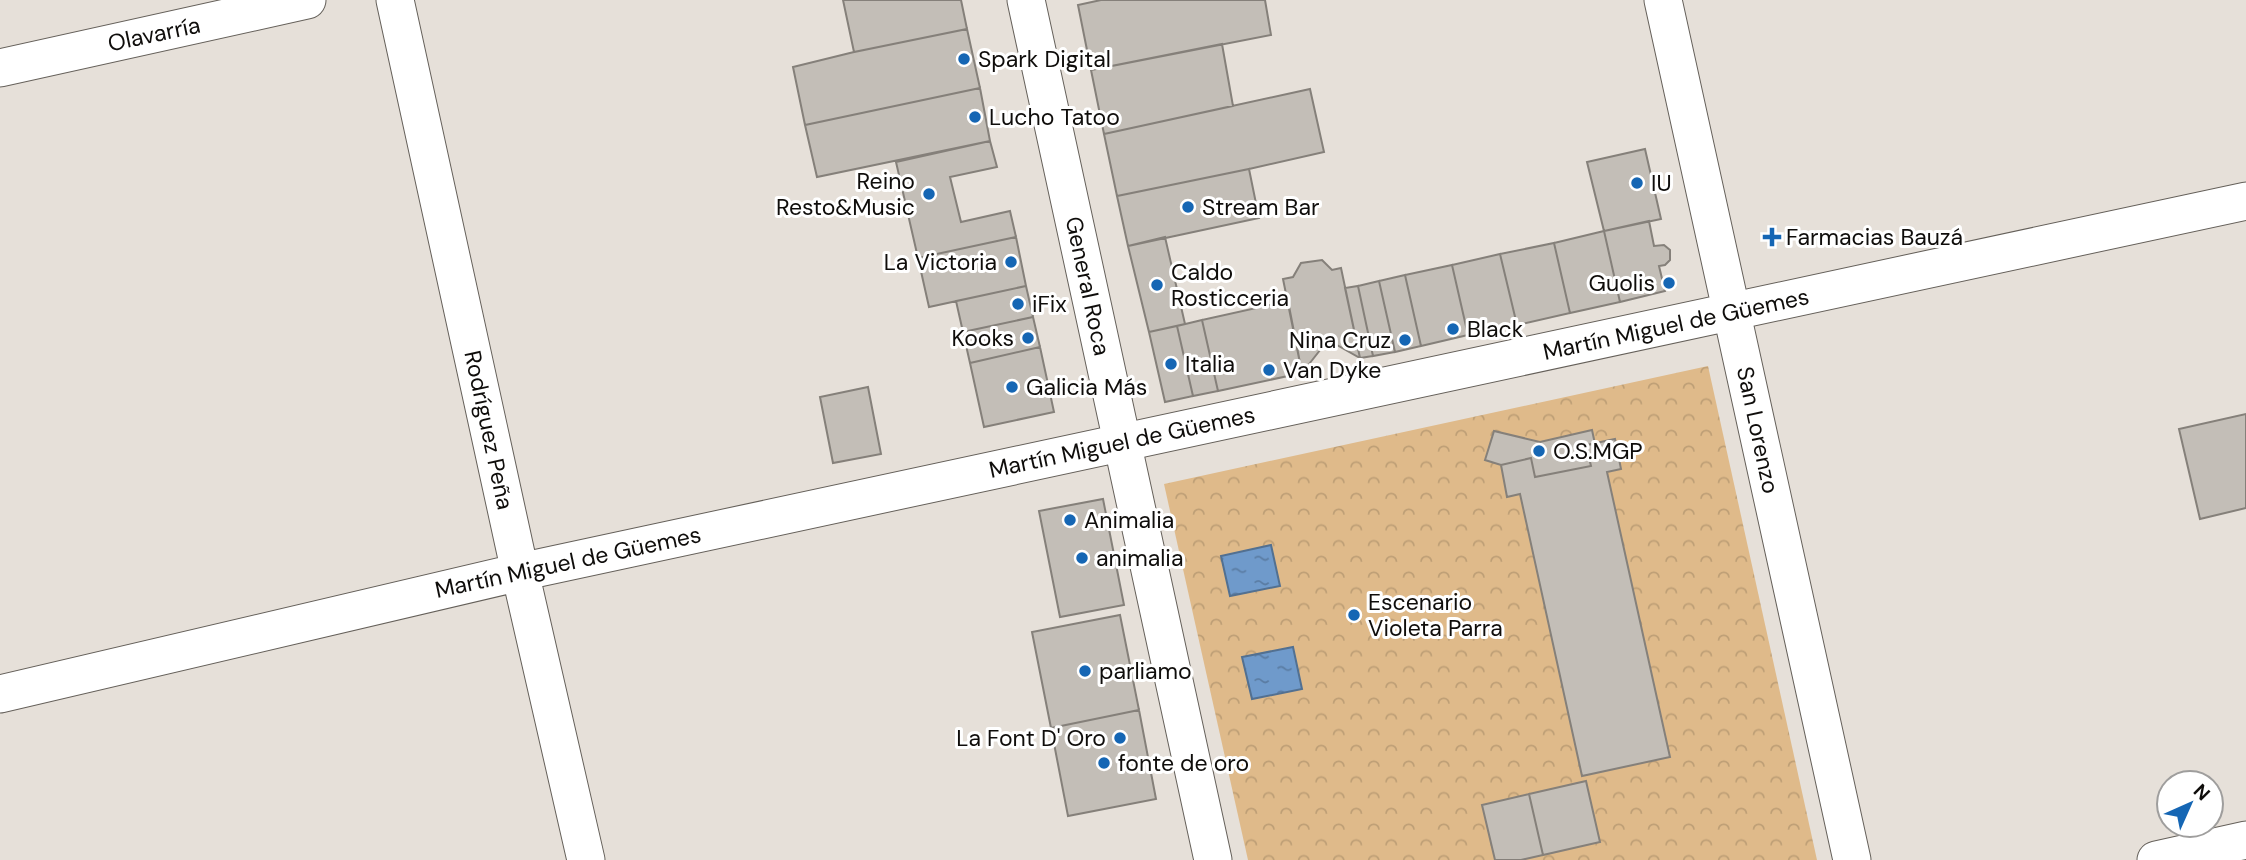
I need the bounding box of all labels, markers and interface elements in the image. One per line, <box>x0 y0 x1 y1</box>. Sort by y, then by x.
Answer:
street label: Olavarría <box>105 10 203 58</box>
place label: Spark Digital <box>978 44 1111 74</box>
marker: Spark Digital <box>956 51 972 67</box>
place label: Lucho Tatoo <box>989 102 1120 132</box>
marker: Lucho Tatoo <box>967 109 983 125</box>
place label: Reino Resto&Music <box>776 166 915 222</box>
place label: IU <box>1651 168 1671 198</box>
marker: IU <box>1629 175 1645 191</box>
marker: Reino Resto&Music <box>921 186 937 202</box>
place label: Stream Bar <box>1202 192 1320 222</box>
marker: Stream Bar <box>1180 199 1196 215</box>
street label: General Roca <box>1059 214 1117 358</box>
place label: Farmacias Bauzá <box>1786 222 1963 252</box>
marker: Farmacias Bauzá <box>1764 229 1780 245</box>
place label: La Victoria <box>884 247 997 277</box>
marker: La Victoria <box>1003 254 1019 270</box>
place label: Caldo Rosticceria <box>1171 257 1289 313</box>
place label: Guolis <box>1589 268 1655 298</box>
marker: Guolis <box>1661 275 1677 291</box>
marker: Caldo Rosticceria <box>1149 277 1165 293</box>
street label: Martín Miguel de Güemes <box>1540 281 1812 367</box>
place label: iFix <box>1032 289 1067 319</box>
marker: iFix <box>1010 296 1026 312</box>
place label: Black <box>1467 314 1524 344</box>
marker: Black <box>1445 321 1461 337</box>
place label: Kooks <box>952 323 1014 353</box>
place label: Nina Cruz <box>1289 325 1391 355</box>
marker: Kooks <box>1020 330 1036 346</box>
marker: Nina Cruz <box>1397 332 1413 348</box>
street label: Rodríguez Peña <box>458 348 520 512</box>
place label: Italia <box>1185 349 1235 379</box>
place label: Van Dyke <box>1283 355 1381 385</box>
marker: Italia <box>1163 356 1179 372</box>
marker: Van Dyke <box>1261 362 1277 378</box>
street label: San Lorenzo <box>1730 364 1786 496</box>
place label: Galicia Más <box>1026 372 1147 402</box>
marker: Galicia Más <box>1004 379 1020 395</box>
street label: Martín Miguel de Güemes <box>986 399 1258 485</box>
place label: O.S.MGP <box>1553 436 1643 466</box>
marker: O.S.MGP <box>1531 443 1547 459</box>
place label: Animalia <box>1084 505 1174 535</box>
marker: Animalia <box>1062 512 1078 528</box>
street label: Martín Miguel de Güemes <box>432 519 704 605</box>
place label: animalia <box>1096 543 1183 573</box>
marker: animalia <box>1074 550 1090 566</box>
place label: Escenario Violeta Parra <box>1368 587 1503 643</box>
marker: Escenario Violeta Parra <box>1346 607 1362 623</box>
place label: parliamo <box>1099 656 1192 686</box>
marker: parliamo <box>1077 663 1093 679</box>
place label: La Font D' Oro <box>956 723 1106 753</box>
marker: La Font D' Oro <box>1112 730 1128 746</box>
place label: fonte de oro <box>1118 748 1249 778</box>
marker: fonte de oro <box>1096 755 1112 771</box>
north arrow <box>2155 769 2225 839</box>
text: N <box>2188 779 2215 806</box>

